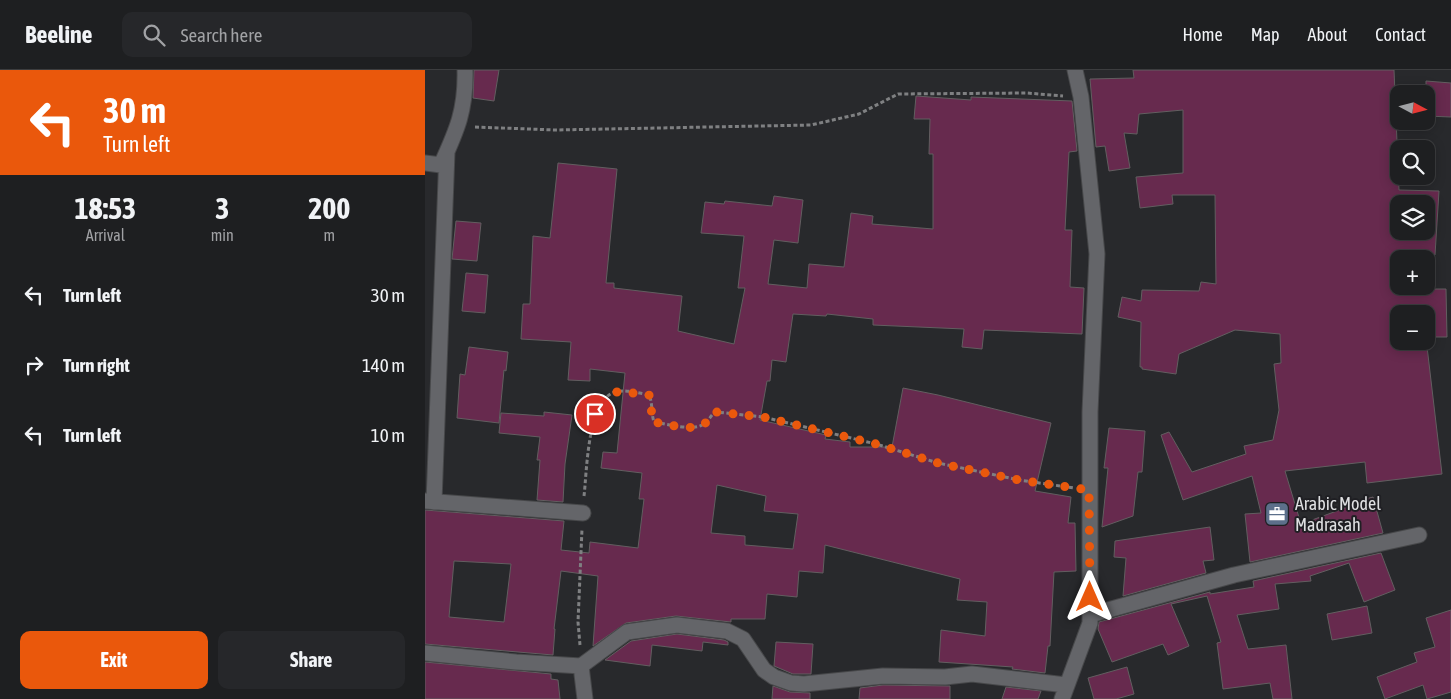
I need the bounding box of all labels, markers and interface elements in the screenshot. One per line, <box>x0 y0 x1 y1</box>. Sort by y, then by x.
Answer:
search box <box>122 12 472 57</box>
text: Beeline <box>25 21 92 48</box>
icon: search <box>140 21 168 49</box>
text: Search here <box>180 24 262 46</box>
text: Home <box>1183 24 1223 45</box>
text: Map <box>1251 24 1280 45</box>
text: About <box>1308 24 1347 45</box>
text: Contact <box>1375 24 1426 45</box>
north arrow <box>1390 85 1435 130</box>
map controls <box>1390 85 1435 350</box>
icon: left <box>20 90 85 155</box>
text: 30 m <box>103 90 166 130</box>
text: Turn left <box>103 131 170 157</box>
button: search <box>1390 140 1435 185</box>
text: 18:53 <box>74 191 136 225</box>
text: 3 <box>215 191 229 225</box>
text: 200 <box>308 191 350 225</box>
button: layers <box>1390 195 1435 240</box>
text: Arrival <box>86 226 125 244</box>
text: min <box>211 226 234 244</box>
text: m <box>324 226 335 244</box>
button: + <box>1390 250 1435 295</box>
icon: left <box>20 281 48 309</box>
text: Turn left <box>63 284 121 306</box>
text: 30 m <box>371 284 405 306</box>
button: − <box>1390 305 1435 350</box>
icon: right <box>20 351 48 379</box>
text: Turn right <box>63 354 130 376</box>
text: 140 m <box>362 354 405 376</box>
pin <box>574 393 616 435</box>
icon: arrive <box>581 400 609 428</box>
icon: left <box>20 421 48 449</box>
text: Turn left <box>63 424 121 446</box>
text: 10 m <box>371 424 405 446</box>
place label: Arabic Model Madrasah <box>1295 493 1381 535</box>
office icon: Arabic Model Madrasah <box>1264 501 1290 527</box>
position arrow <box>1063 570 1115 622</box>
button: Exit <box>20 631 208 689</box>
button: Share <box>218 631 405 689</box>

